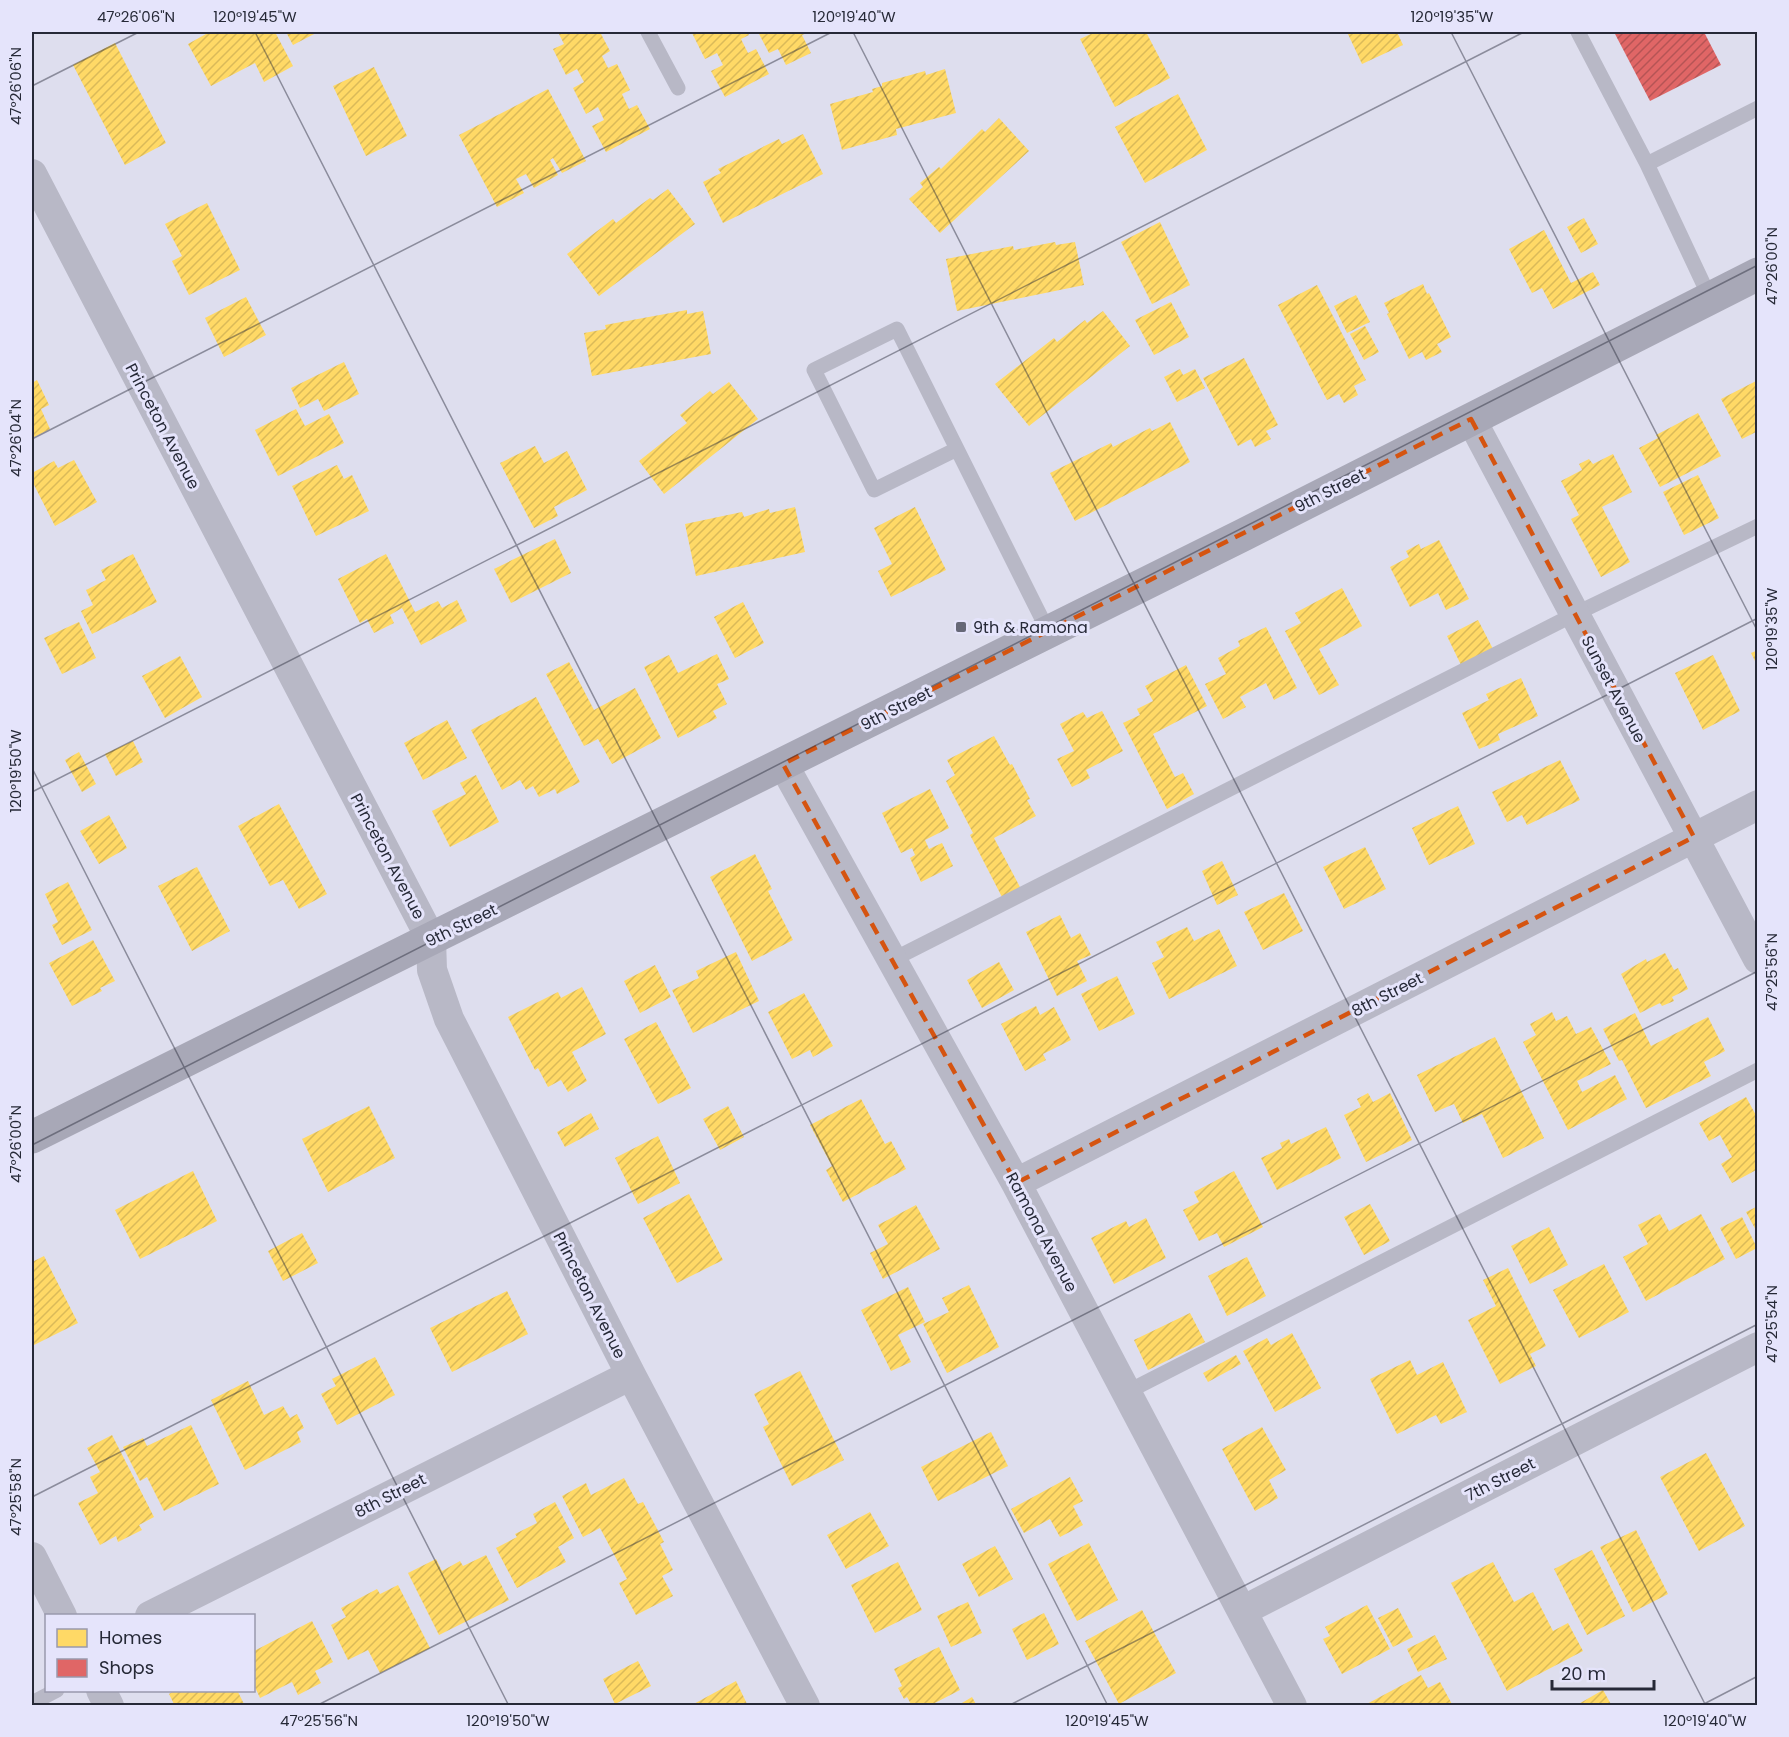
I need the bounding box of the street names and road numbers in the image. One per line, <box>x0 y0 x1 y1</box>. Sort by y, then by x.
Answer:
street label: Princeton Avenue <box>120 359 206 493</box>
street label: 9th Street <box>1291 463 1370 518</box>
street label: Sunset Avenue <box>1576 632 1652 747</box>
street label: 9th Street <box>857 681 936 736</box>
street label: Princeton Avenue <box>345 789 431 923</box>
street label: 9th Street <box>421 898 501 953</box>
street label: 8th Street <box>1348 967 1427 1022</box>
street label: Ramona Avenue <box>1000 1168 1083 1296</box>
street label: Princeton Avenue <box>548 1228 632 1363</box>
street label: 7th Street <box>1461 1452 1539 1507</box>
street label: 8th Street <box>351 1468 430 1523</box>

